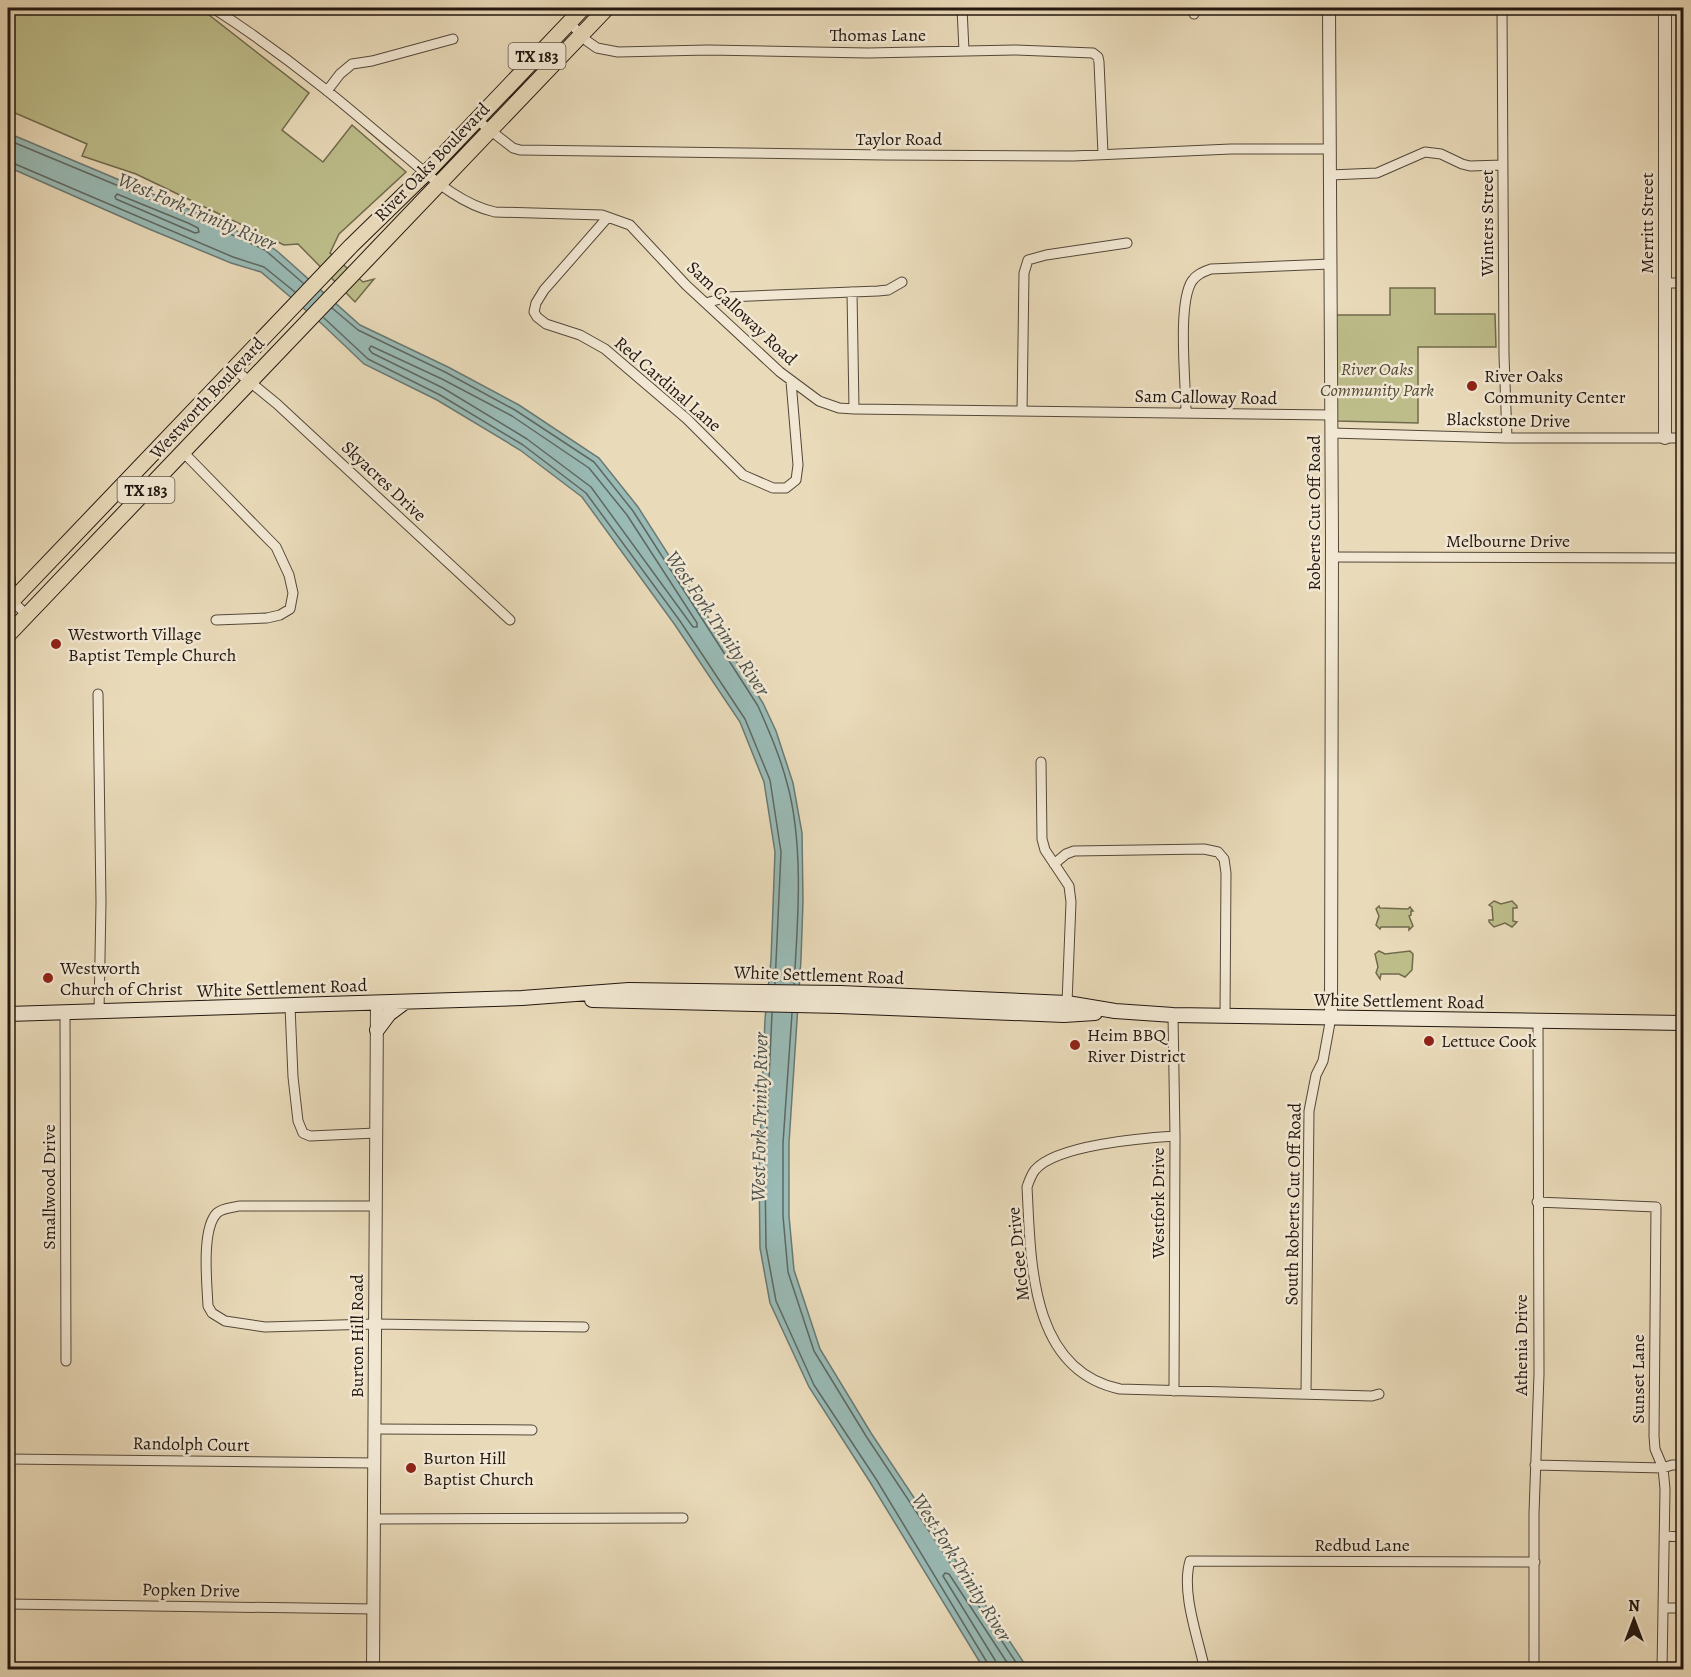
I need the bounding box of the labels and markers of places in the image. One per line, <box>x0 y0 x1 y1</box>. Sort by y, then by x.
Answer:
place label: River Oaks Community Center <box>1484 364 1626 409</box>
marker: River Oaks Community Center <box>1465 379 1479 393</box>
place label: Westworth Village Baptist Temple Church <box>67 622 237 667</box>
marker: Westworth Village Baptist Temple Church <box>49 637 63 651</box>
place label: Westworth Church of Christ <box>59 956 183 1001</box>
marker: Westworth Church of Christ <box>41 971 55 985</box>
place label: Heim BBQ River District <box>1087 1023 1186 1068</box>
place label: Lettuce Cook <box>1441 1029 1537 1053</box>
marker: Lettuce Cook <box>1422 1034 1436 1048</box>
marker: Heim BBQ River District <box>1068 1038 1082 1052</box>
place label: Burton Hill Baptist Church <box>423 1446 534 1491</box>
marker: Burton Hill Baptist Church <box>404 1461 418 1475</box>

